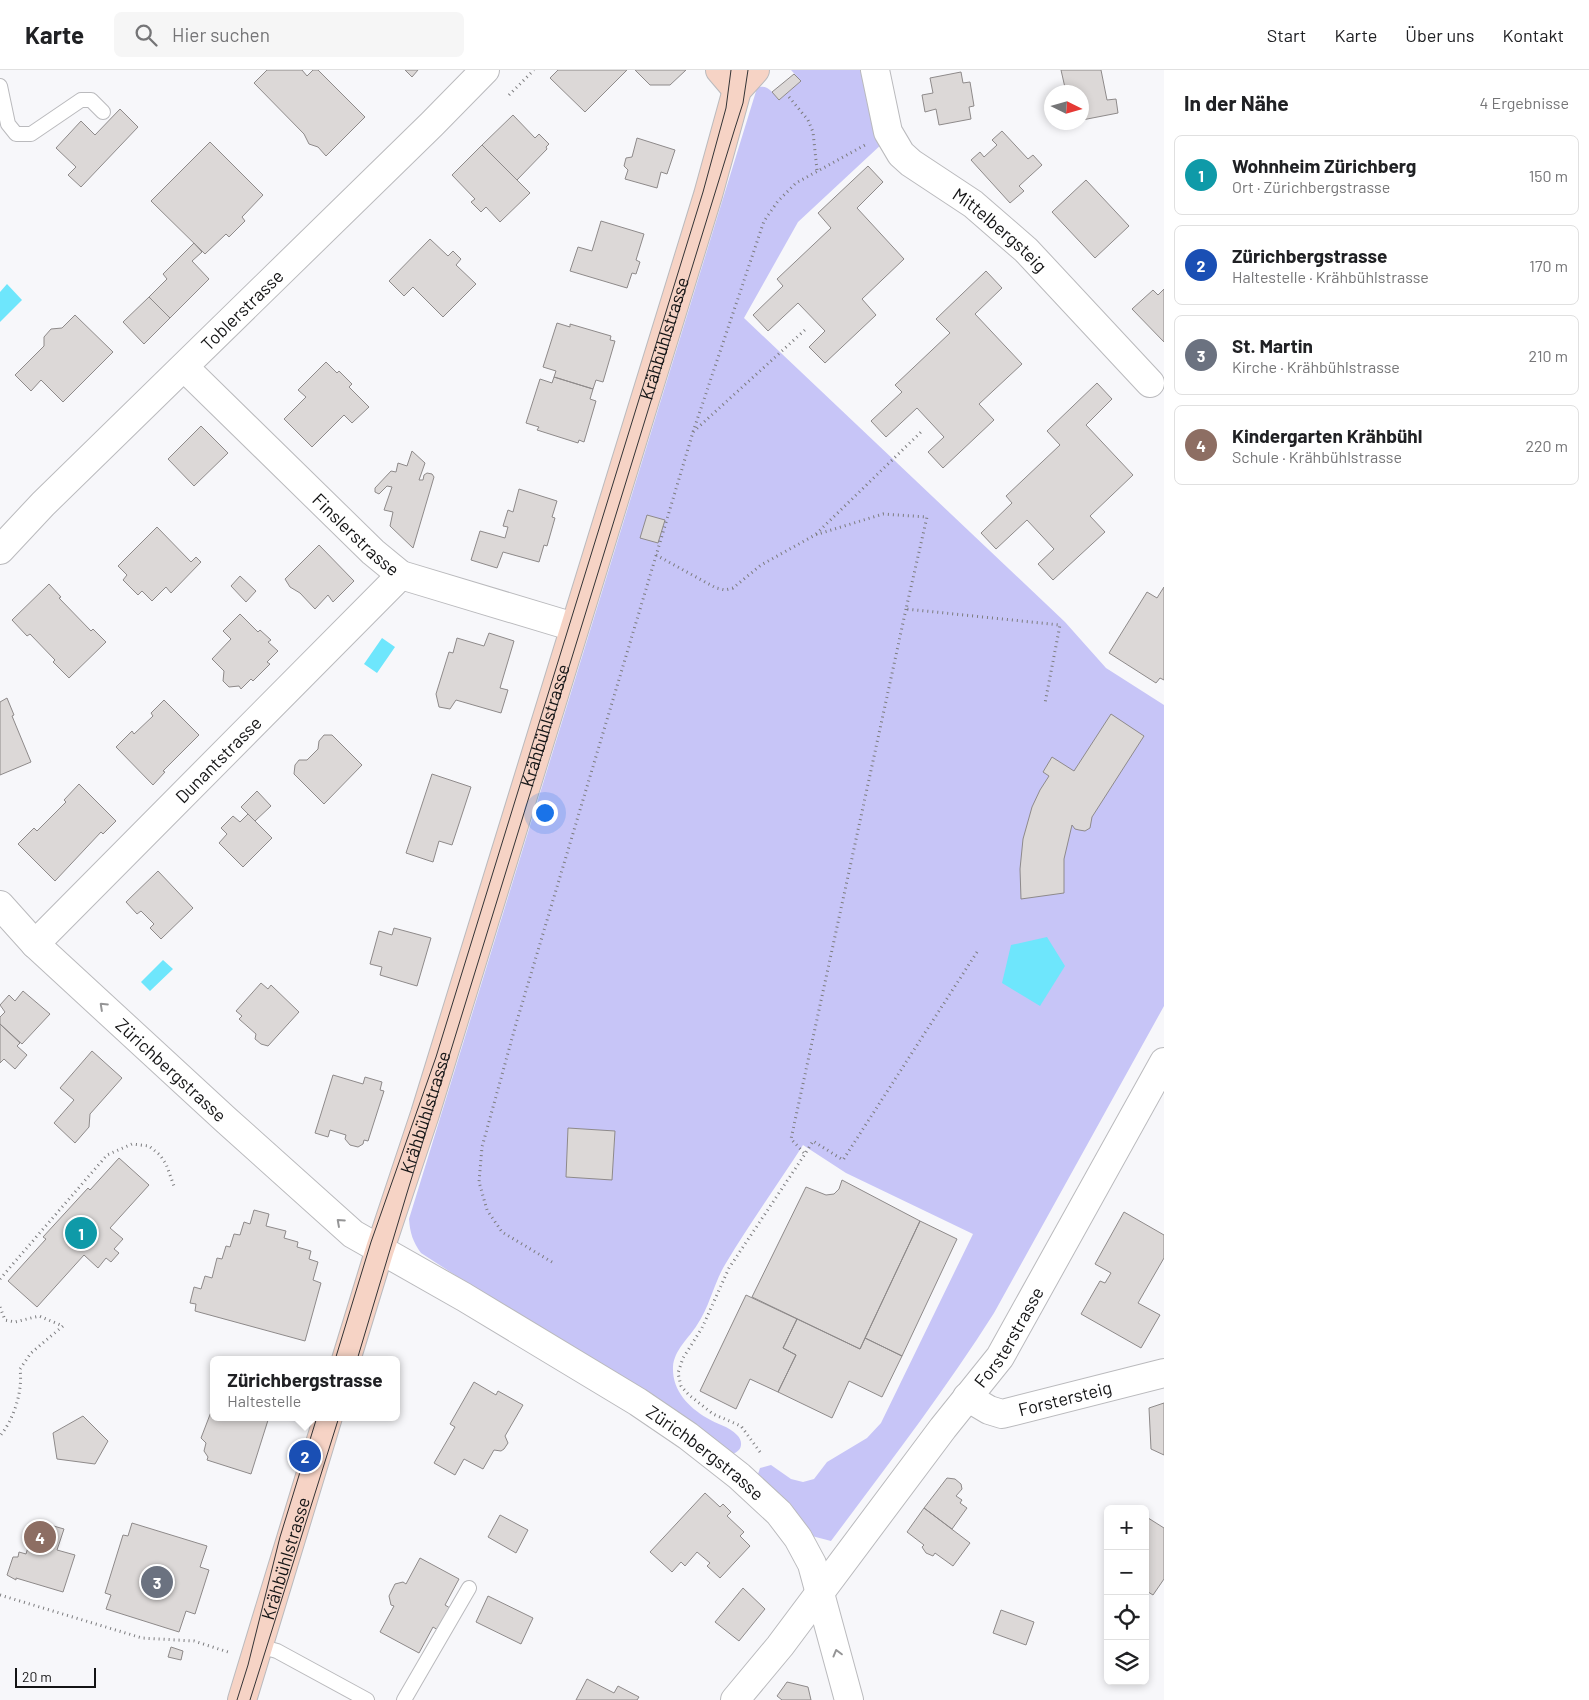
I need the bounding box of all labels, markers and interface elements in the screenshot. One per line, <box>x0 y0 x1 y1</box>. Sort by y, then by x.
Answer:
search box <box>114 12 464 57</box>
text: Karte <box>25 20 84 49</box>
icon: search <box>132 21 160 49</box>
text: Hier suchen <box>172 23 270 46</box>
text: Start <box>1267 24 1306 46</box>
text: Karte <box>1334 24 1377 46</box>
text: Über uns <box>1405 24 1474 46</box>
text: Kontakt <box>1502 24 1564 46</box>
north arrow <box>1044 85 1089 130</box>
text: In der Nähe <box>1184 90 1289 115</box>
text: 4 Ergebnisse <box>1479 93 1569 112</box>
text: Wohnheim Zürichberg <box>1232 154 1416 177</box>
text: 1 <box>1198 166 1204 185</box>
text: 150 m <box>1529 166 1568 185</box>
text: Ort · Zürichbergstrasse <box>1232 177 1390 196</box>
street label: Mittelbergsteig <box>949 183 1052 277</box>
text: Zürichbergstrasse <box>1232 244 1387 267</box>
text: 2 <box>1197 256 1205 275</box>
text: 170 m <box>1529 256 1568 275</box>
street label: Toblerstrasse <box>196 265 288 355</box>
text: Haltestelle · Krähbühlstrasse <box>1232 267 1429 286</box>
street label: Krähbühlstrasse <box>635 274 693 402</box>
text: St. Martin <box>1232 334 1313 357</box>
text: 3 <box>1197 346 1205 365</box>
text: 210 m <box>1529 346 1568 365</box>
text: Kirche · Krähbühlstrasse <box>1232 357 1400 376</box>
text: Kindergarten Krähbühl <box>1232 424 1422 447</box>
text: 4 <box>1196 436 1206 455</box>
text: 220 m <box>1525 436 1568 455</box>
text: Schule · Krähbühlstrasse <box>1232 447 1402 466</box>
street label: Finslerstrasse <box>308 488 404 580</box>
street label: Krähbühlstrasse <box>515 661 574 790</box>
street label: Dunantstrasse <box>170 711 266 807</box>
your location <box>532 800 558 826</box>
one-way arrow <box>100 1003 109 1012</box>
street label: Zürichbergstrasse <box>112 1013 231 1126</box>
street label: Krähbühlstrasse <box>395 1048 455 1176</box>
pin: 1 <box>65 1214 97 1252</box>
one-way arrow <box>336 1218 345 1227</box>
street label: Forsterstrasse <box>969 1283 1048 1392</box>
popup <box>210 1356 400 1421</box>
text: Zürichbergstrasse <box>227 1368 383 1391</box>
street label: Forstersteig <box>1016 1376 1114 1420</box>
text: Haltestelle <box>227 1391 301 1410</box>
street label: Zürichbergstrasse <box>643 1400 769 1505</box>
pin: 2 <box>289 1437 321 1475</box>
street label: Krähbühlstrasse <box>256 1494 314 1623</box>
map controls <box>1104 1505 1149 1685</box>
button: + <box>1104 1505 1149 1550</box>
pin: 4 <box>24 1518 56 1556</box>
button: − <box>1104 1550 1149 1595</box>
pin: 3 <box>141 1563 173 1601</box>
button: locate <box>1104 1595 1149 1640</box>
button: layers <box>1104 1640 1149 1685</box>
one-way arrow <box>832 1648 843 1657</box>
scale bar <box>15 1665 96 1688</box>
text: 20 m <box>22 1668 52 1685</box>

